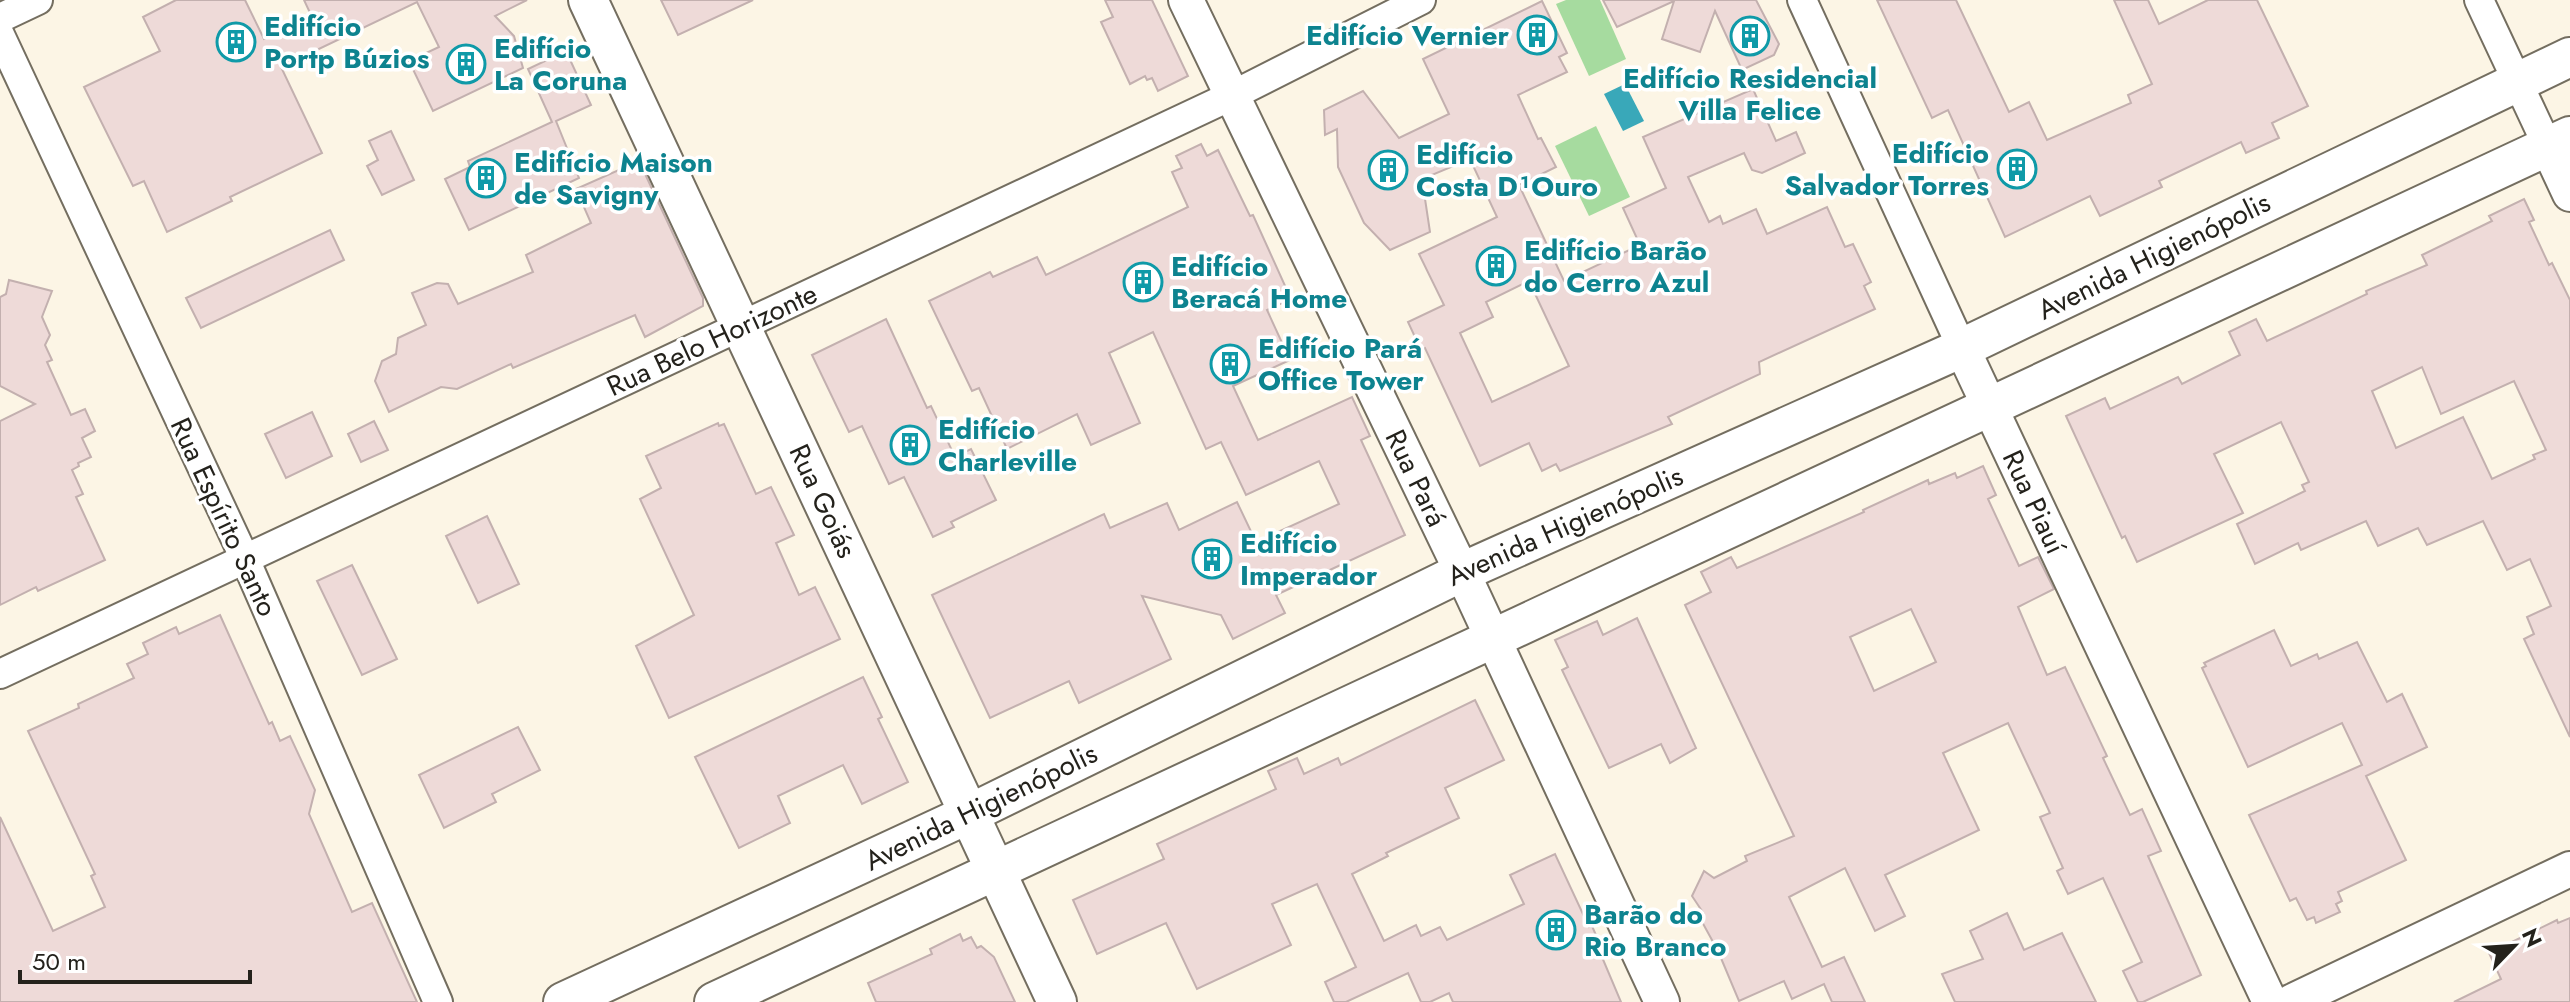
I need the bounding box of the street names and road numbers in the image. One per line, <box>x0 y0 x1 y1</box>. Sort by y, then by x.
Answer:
street label: Avenida Higienópolis <box>2031 182 2277 330</box>
street label: Rua Belo Horizonte <box>600 273 824 407</box>
street label: Rua Espírito Santo <box>160 411 288 623</box>
street label: Rua Pará <box>1375 423 1457 533</box>
street label: Rua Goiás <box>779 437 867 565</box>
street label: Rua Piauí <box>1992 443 2077 562</box>
street label: Avenida Higienópolis <box>1440 456 1690 596</box>
street label: Avenida Higienópolis <box>858 733 1104 881</box>

